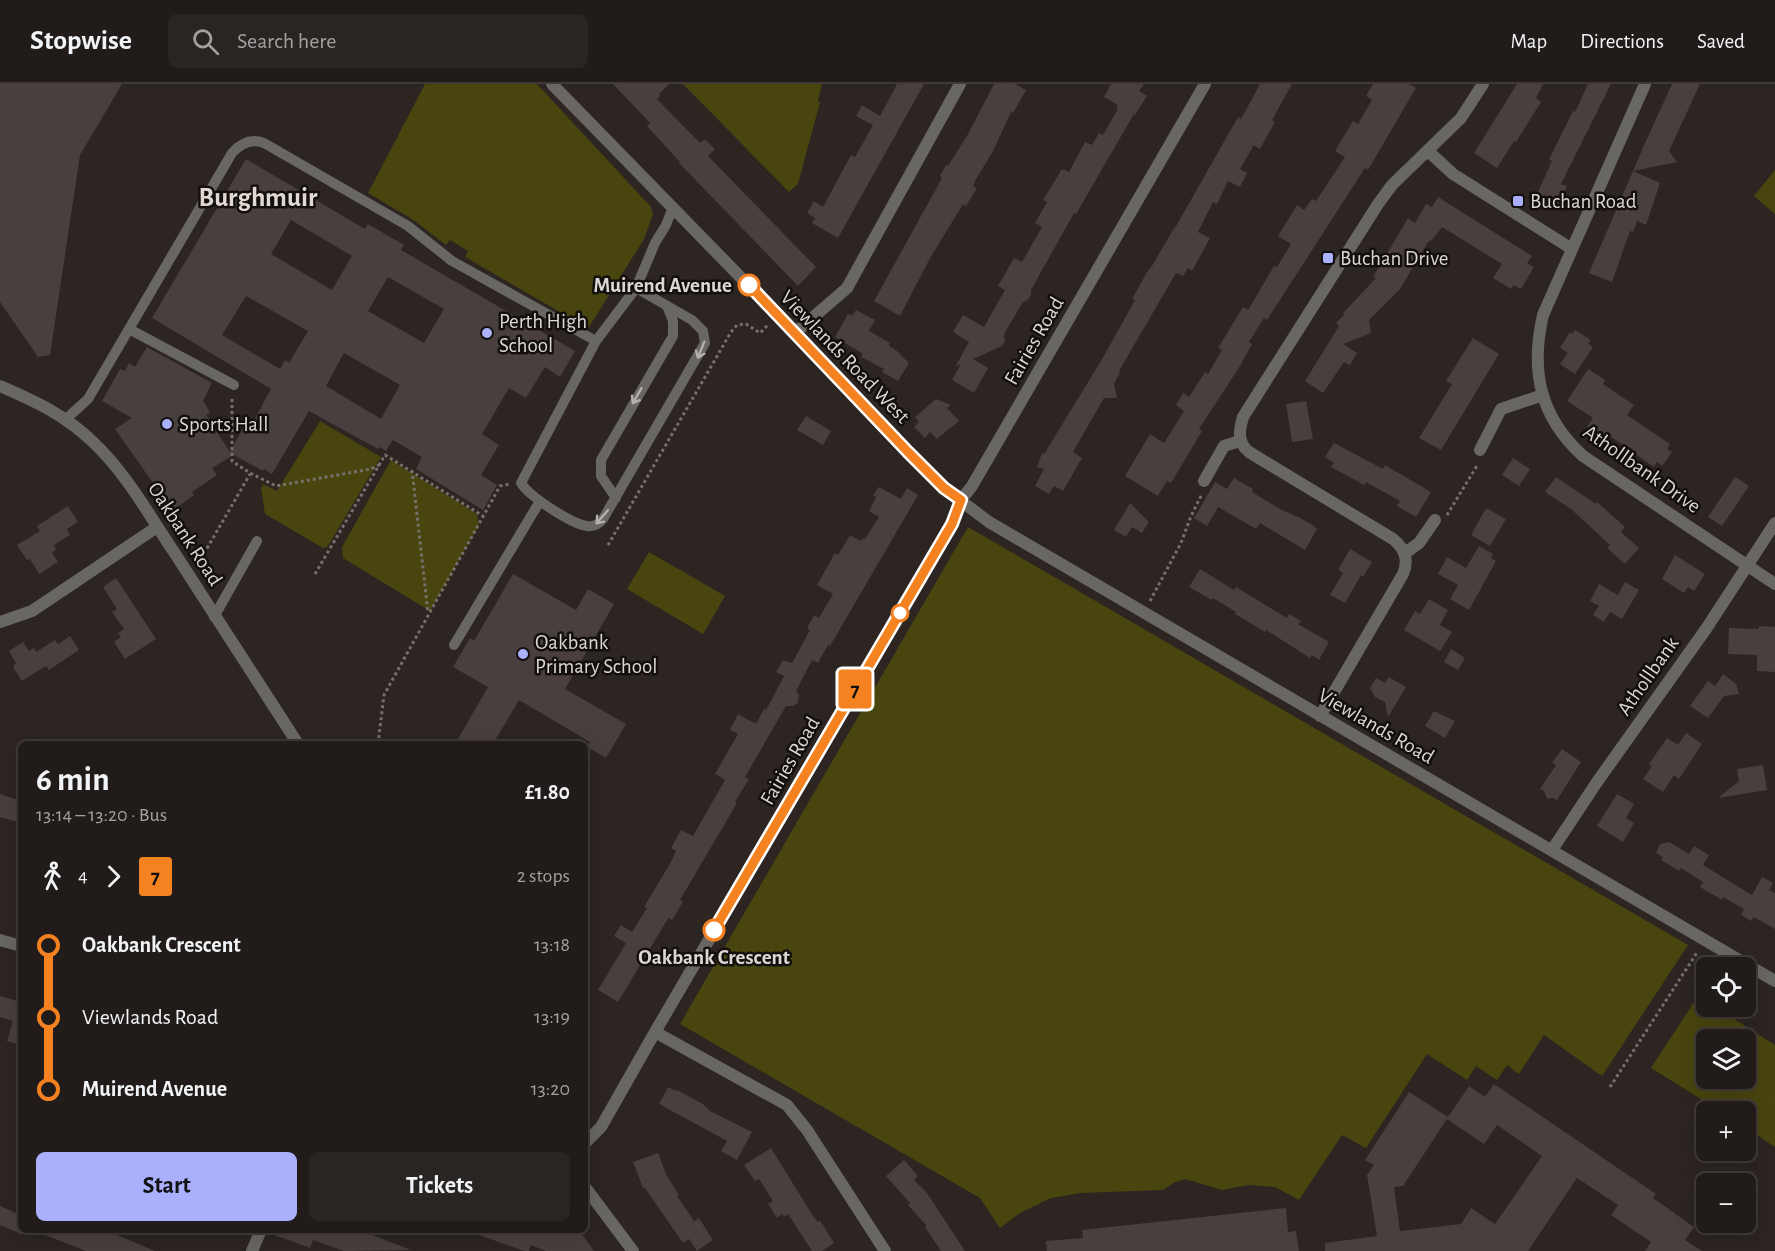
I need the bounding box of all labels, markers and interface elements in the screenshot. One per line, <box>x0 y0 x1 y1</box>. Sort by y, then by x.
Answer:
search box <box>168 14 588 68</box>
icon: search <box>189 25 222 58</box>
text: Stopwise <box>30 27 132 55</box>
text: Search here <box>237 30 337 52</box>
text: Map <box>1511 31 1547 52</box>
text: Directions <box>1580 31 1664 52</box>
text: Saved <box>1697 31 1745 52</box>
district label: Burghmuir <box>199 184 318 211</box>
place label: Buchan Road <box>1530 191 1637 212</box>
marker: Buchan Road <box>1511 194 1525 208</box>
place label: Buchan Drive <box>1340 248 1448 269</box>
marker: Buchan Drive <box>1321 251 1335 265</box>
marker: Muirend Avenue <box>738 274 760 296</box>
place label: Muirend Avenue <box>594 275 732 296</box>
street label: Viewlands Road West <box>776 287 914 428</box>
street label: Fairies Road <box>1000 293 1068 389</box>
place label: Perth High School <box>499 311 587 356</box>
marker: Perth High School <box>480 326 494 340</box>
one-way arrow <box>695 340 706 358</box>
one-way arrow <box>631 387 643 404</box>
place label: Sports Hall <box>179 414 268 435</box>
marker: Sports Hall <box>160 417 174 431</box>
street label: Athollbank Drive <box>1580 421 1704 517</box>
street label: Oakbank Road <box>144 479 226 590</box>
one-way arrow <box>596 509 610 525</box>
unlabelled marker <box>891 604 909 622</box>
place label: Oakbank Primary School <box>535 632 658 677</box>
street label: Athollbank <box>1613 632 1683 719</box>
marker: Oakbank Primary School <box>516 647 530 661</box>
line badge: 7 <box>836 670 874 708</box>
text: 7 <box>850 679 860 700</box>
street label: Viewlands Road <box>1314 684 1438 768</box>
street label: Fairies Road <box>756 713 824 809</box>
text: 6 min <box>36 764 110 797</box>
text: £1.80 <box>525 781 570 803</box>
text: 13:14 – 13:20 · Bus <box>36 805 167 825</box>
icon: walk <box>36 860 69 893</box>
icon: forward <box>97 860 130 893</box>
text: 4 <box>78 866 88 886</box>
text: 7 <box>151 866 160 887</box>
text: 2 stops <box>517 866 570 886</box>
marker: Oakbank Crescent <box>703 919 725 941</box>
text: Oakbank Crescent <box>82 934 241 956</box>
text: 13:18 <box>534 935 570 955</box>
place label: Oakbank Crescent <box>638 947 790 968</box>
map controls <box>1696 957 1756 1233</box>
button: locate <box>1696 957 1756 1017</box>
text: Viewlands Road <box>82 1006 218 1028</box>
text: 13:19 <box>534 1007 570 1027</box>
button: layers <box>1696 1029 1756 1089</box>
text: Muirend Avenue <box>82 1078 227 1100</box>
text: 13:20 <box>531 1079 570 1099</box>
button: + <box>1696 1101 1756 1161</box>
button: Start <box>36 1152 297 1221</box>
button: Tickets <box>309 1152 570 1221</box>
button: − <box>1696 1173 1756 1233</box>

